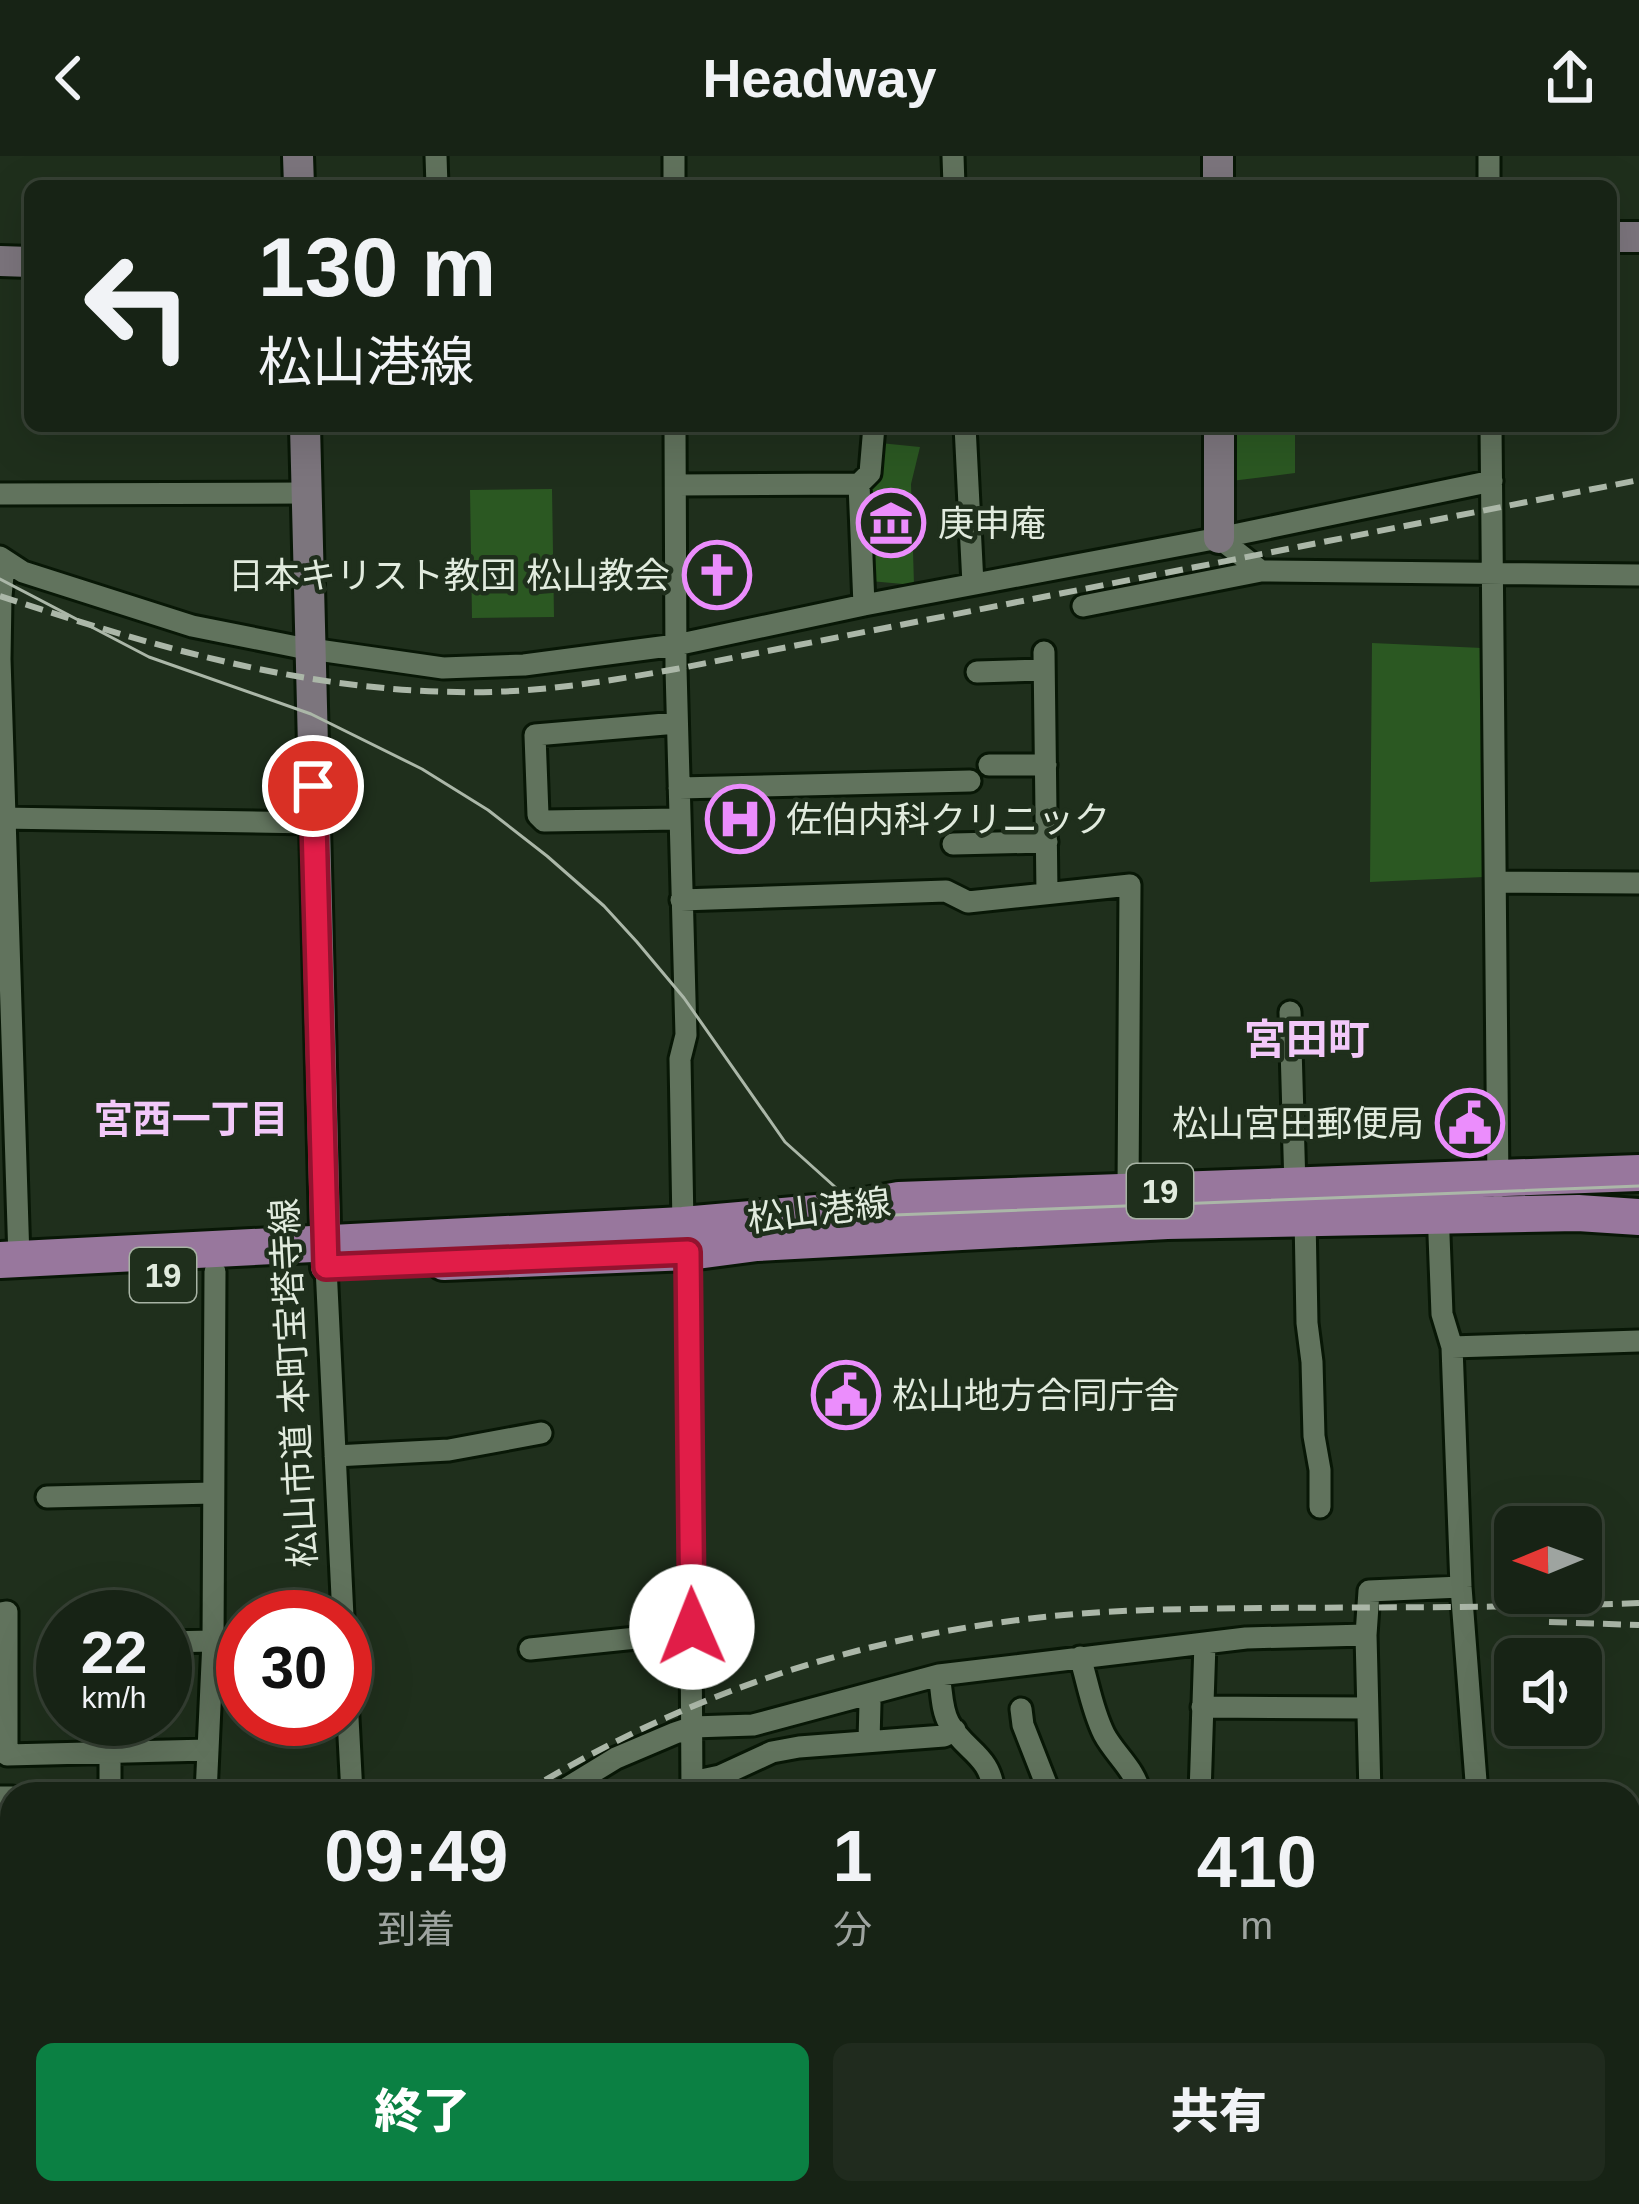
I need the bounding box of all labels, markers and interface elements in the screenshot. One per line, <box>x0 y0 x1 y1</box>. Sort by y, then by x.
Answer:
icon: back <box>36 45 102 111</box>
icon: share <box>1537 45 1603 111</box>
text: Headway <box>702 48 937 108</box>
text: 130 m <box>258 220 496 314</box>
icon: left <box>60 228 216 384</box>
text: 松山港線 <box>258 332 474 392</box>
museum icon: 庚申庵 <box>856 488 926 558</box>
place label: 庚申庵 <box>938 503 1046 544</box>
church icon: 日本キリスト教団 松山教会 <box>682 540 752 610</box>
place label: 日本キリスト教団 松山教会 <box>228 555 670 596</box>
pin <box>262 735 364 837</box>
icon: arrive <box>280 753 346 819</box>
hospital icon: 佐伯内科クリニック <box>705 784 775 854</box>
place label: 佐伯内科クリニック <box>786 799 1110 840</box>
district label: 宮田町 <box>1244 1016 1370 1063</box>
public building icon: 松山宮田郵便局 <box>1435 1088 1505 1158</box>
district label: 宮西一丁目 <box>93 1098 289 1141</box>
place label: 松山宮田郵便局 <box>1172 1103 1424 1144</box>
road number: 19 <box>1127 1164 1193 1218</box>
street label: 松山港線 <box>745 1181 893 1240</box>
street label: 松山市道 本町宝塔寺線 <box>263 1197 324 1569</box>
road number: 19 <box>130 1248 196 1302</box>
public building icon: 松山地方合同庁舎 <box>811 1360 881 1430</box>
place label: 松山地方合同庁舎 <box>892 1375 1180 1416</box>
north arrow <box>1494 1506 1602 1614</box>
map controls <box>1494 1506 1602 1746</box>
position arrow <box>629 1564 755 1690</box>
speed limit sign: 30 <box>216 1590 372 1746</box>
text: 22 <box>81 1619 147 1686</box>
button: sound <box>1494 1638 1602 1746</box>
text: km/h <box>81 1681 147 1714</box>
text: 09:49 <box>324 1816 508 1896</box>
text: 1 <box>832 1816 873 1896</box>
text: 410 <box>1197 1822 1317 1902</box>
text: m <box>1240 1904 1273 1947</box>
text: 到着 <box>377 1908 455 1951</box>
text: 分 <box>833 1908 872 1951</box>
button: 終了 <box>36 2043 809 2181</box>
button: 共有 <box>833 2043 1605 2181</box>

